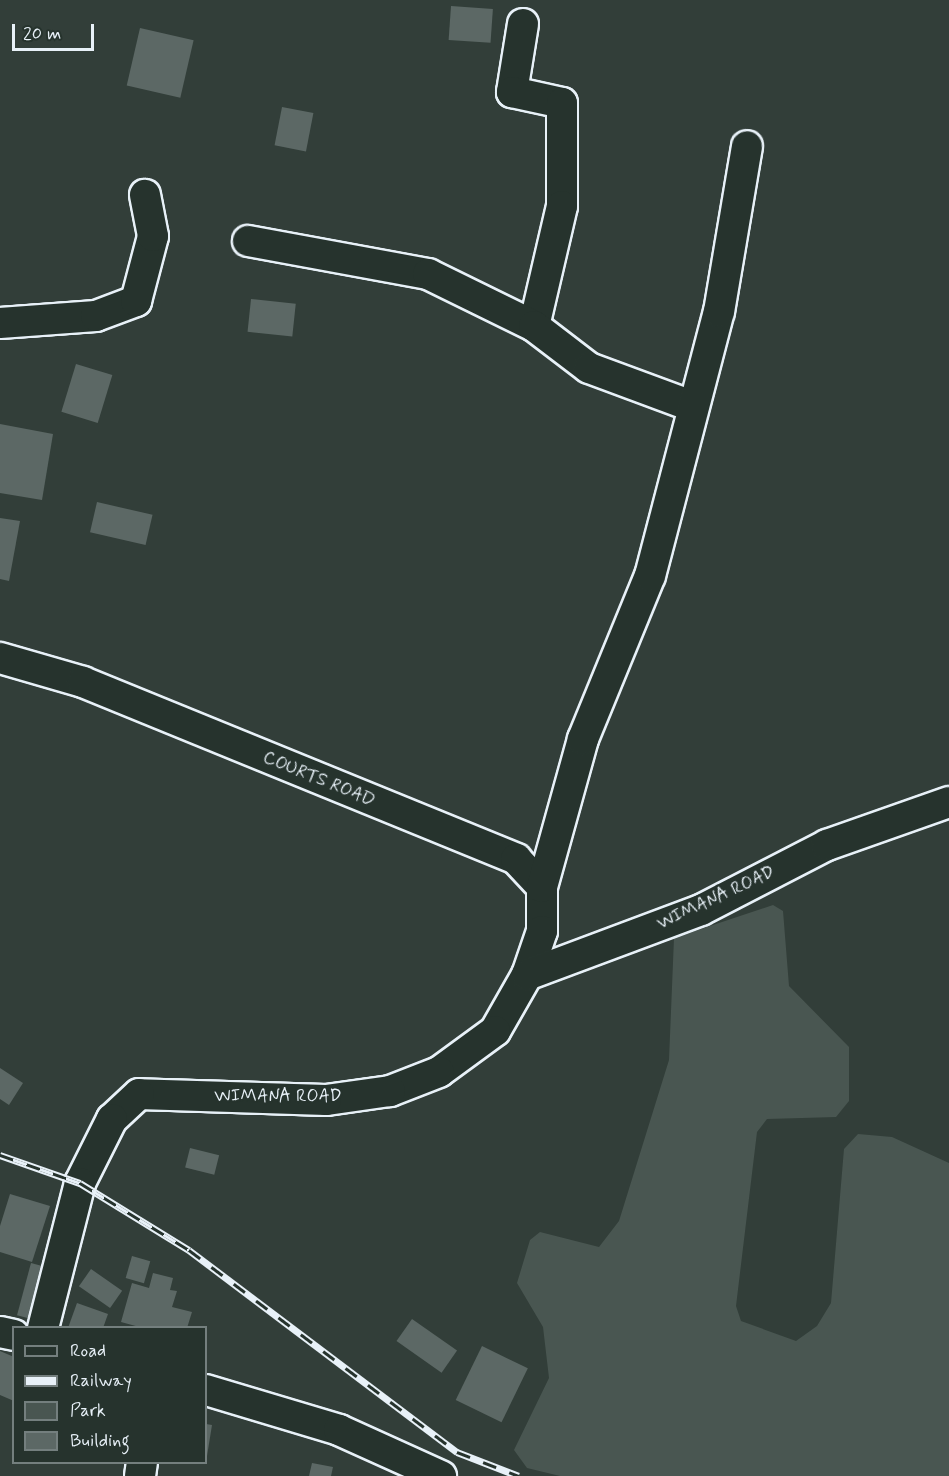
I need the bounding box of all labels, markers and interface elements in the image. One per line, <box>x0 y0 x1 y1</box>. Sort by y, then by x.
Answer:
scale bar <box>15 12 98 50</box>
text: 20 m <box>23 22 61 46</box>
street label: COURTS ROAD <box>260 747 378 811</box>
street label: WIMANA ROAD <box>654 861 778 935</box>
street label: WIMANA ROAD <box>214 1085 342 1107</box>
legend <box>12 1326 207 1464</box>
text: Road <box>70 1339 106 1363</box>
text: Railway <box>70 1369 132 1393</box>
text: Park <box>70 1399 106 1423</box>
text: Building <box>70 1429 130 1453</box>

